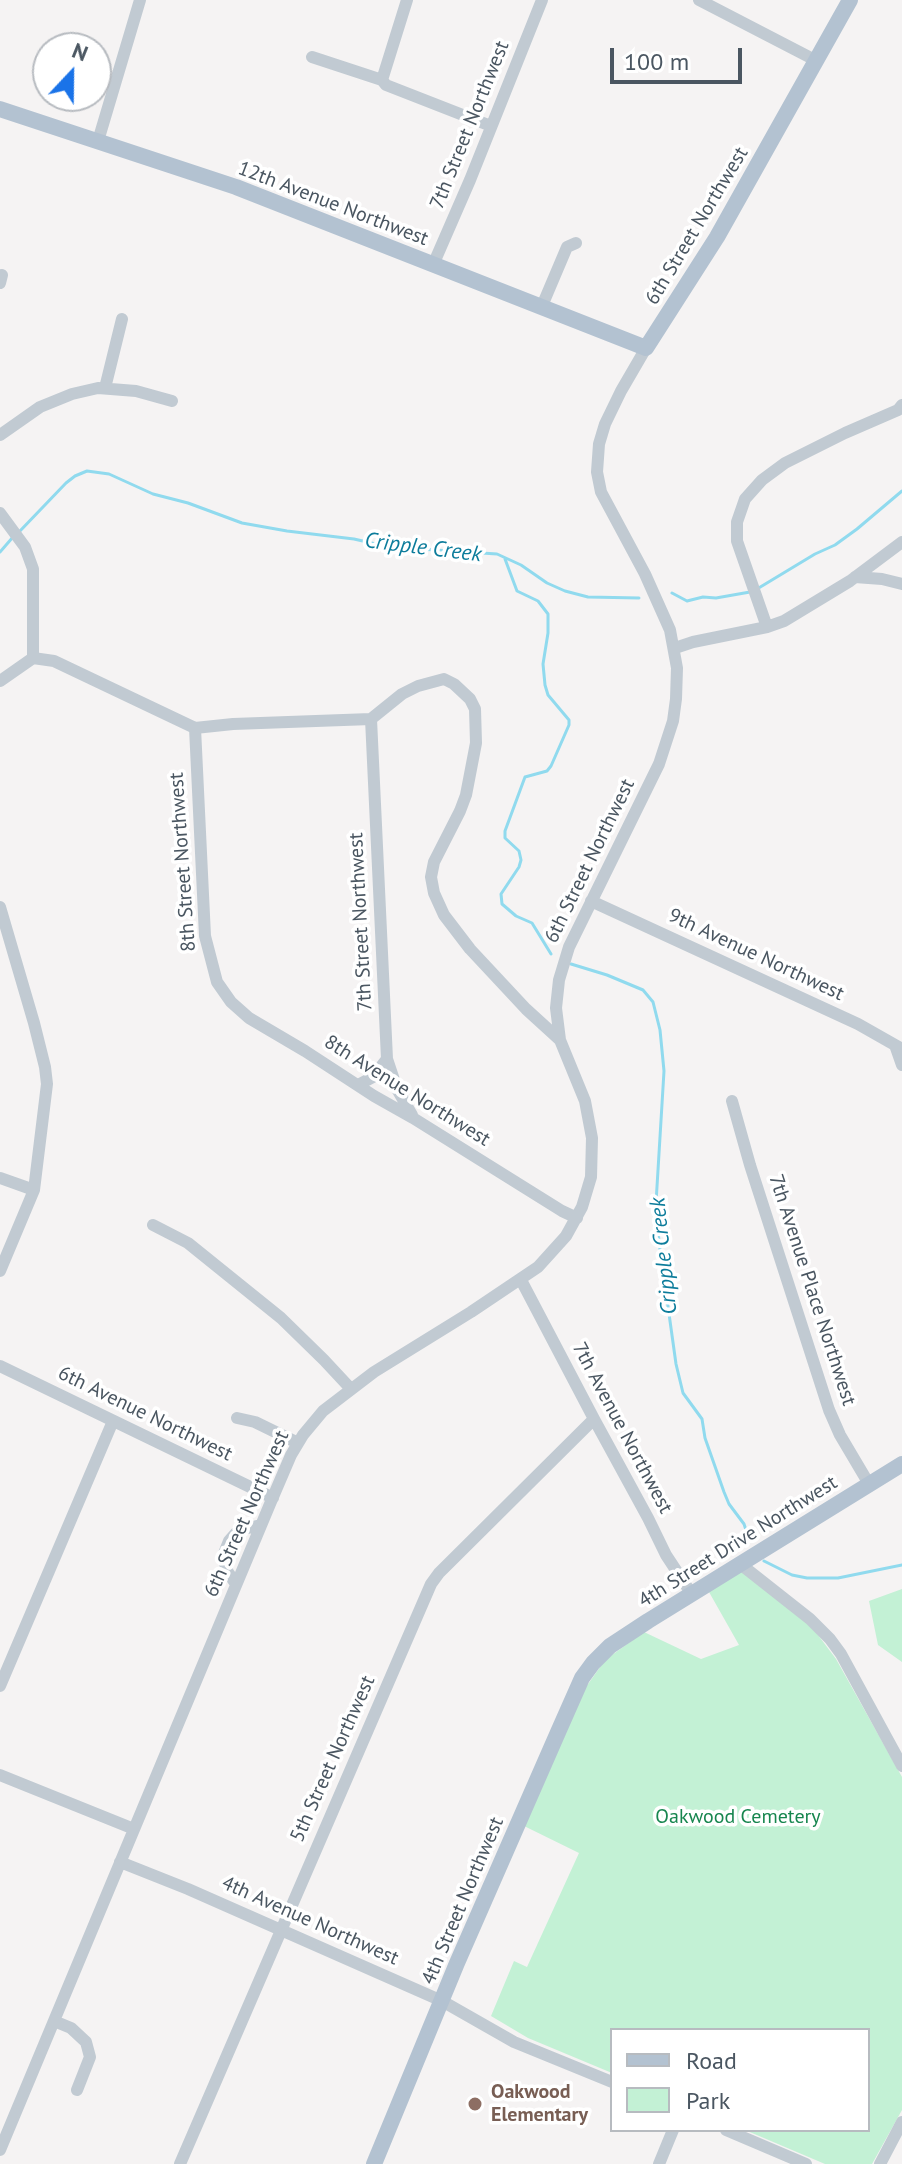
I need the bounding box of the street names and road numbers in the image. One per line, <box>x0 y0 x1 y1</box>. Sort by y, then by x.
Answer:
street label: 7th Street Northwest <box>425 38 515 212</box>
street label: 6th Street Northwest <box>640 143 754 309</box>
street label: 12th Avenue Northwest <box>235 157 431 251</box>
street label: 8th Street Northwest <box>165 772 201 952</box>
street label: 6th Street Northwest <box>540 775 640 947</box>
street label: 7th Street Northwest <box>344 832 378 1012</box>
street label: 9th Avenue Northwest <box>664 904 848 1006</box>
street label: 8th Avenue Northwest <box>320 1030 494 1152</box>
street label: 7th Avenue Place Northwest <box>763 1171 861 1409</box>
street label: 7th Avenue Northwest <box>567 1338 677 1518</box>
street label: 6th Avenue Northwest <box>54 1361 236 1467</box>
street label: 6th Street Northwest <box>200 1427 294 1601</box>
street label: 4th Street Drive Northwest <box>634 1471 842 1613</box>
street label: 5th Street Northwest <box>286 1672 380 1846</box>
street label: 4th Street Northwest <box>417 1814 509 1988</box>
street label: 4th Avenue Northwest <box>218 1871 402 1971</box>

